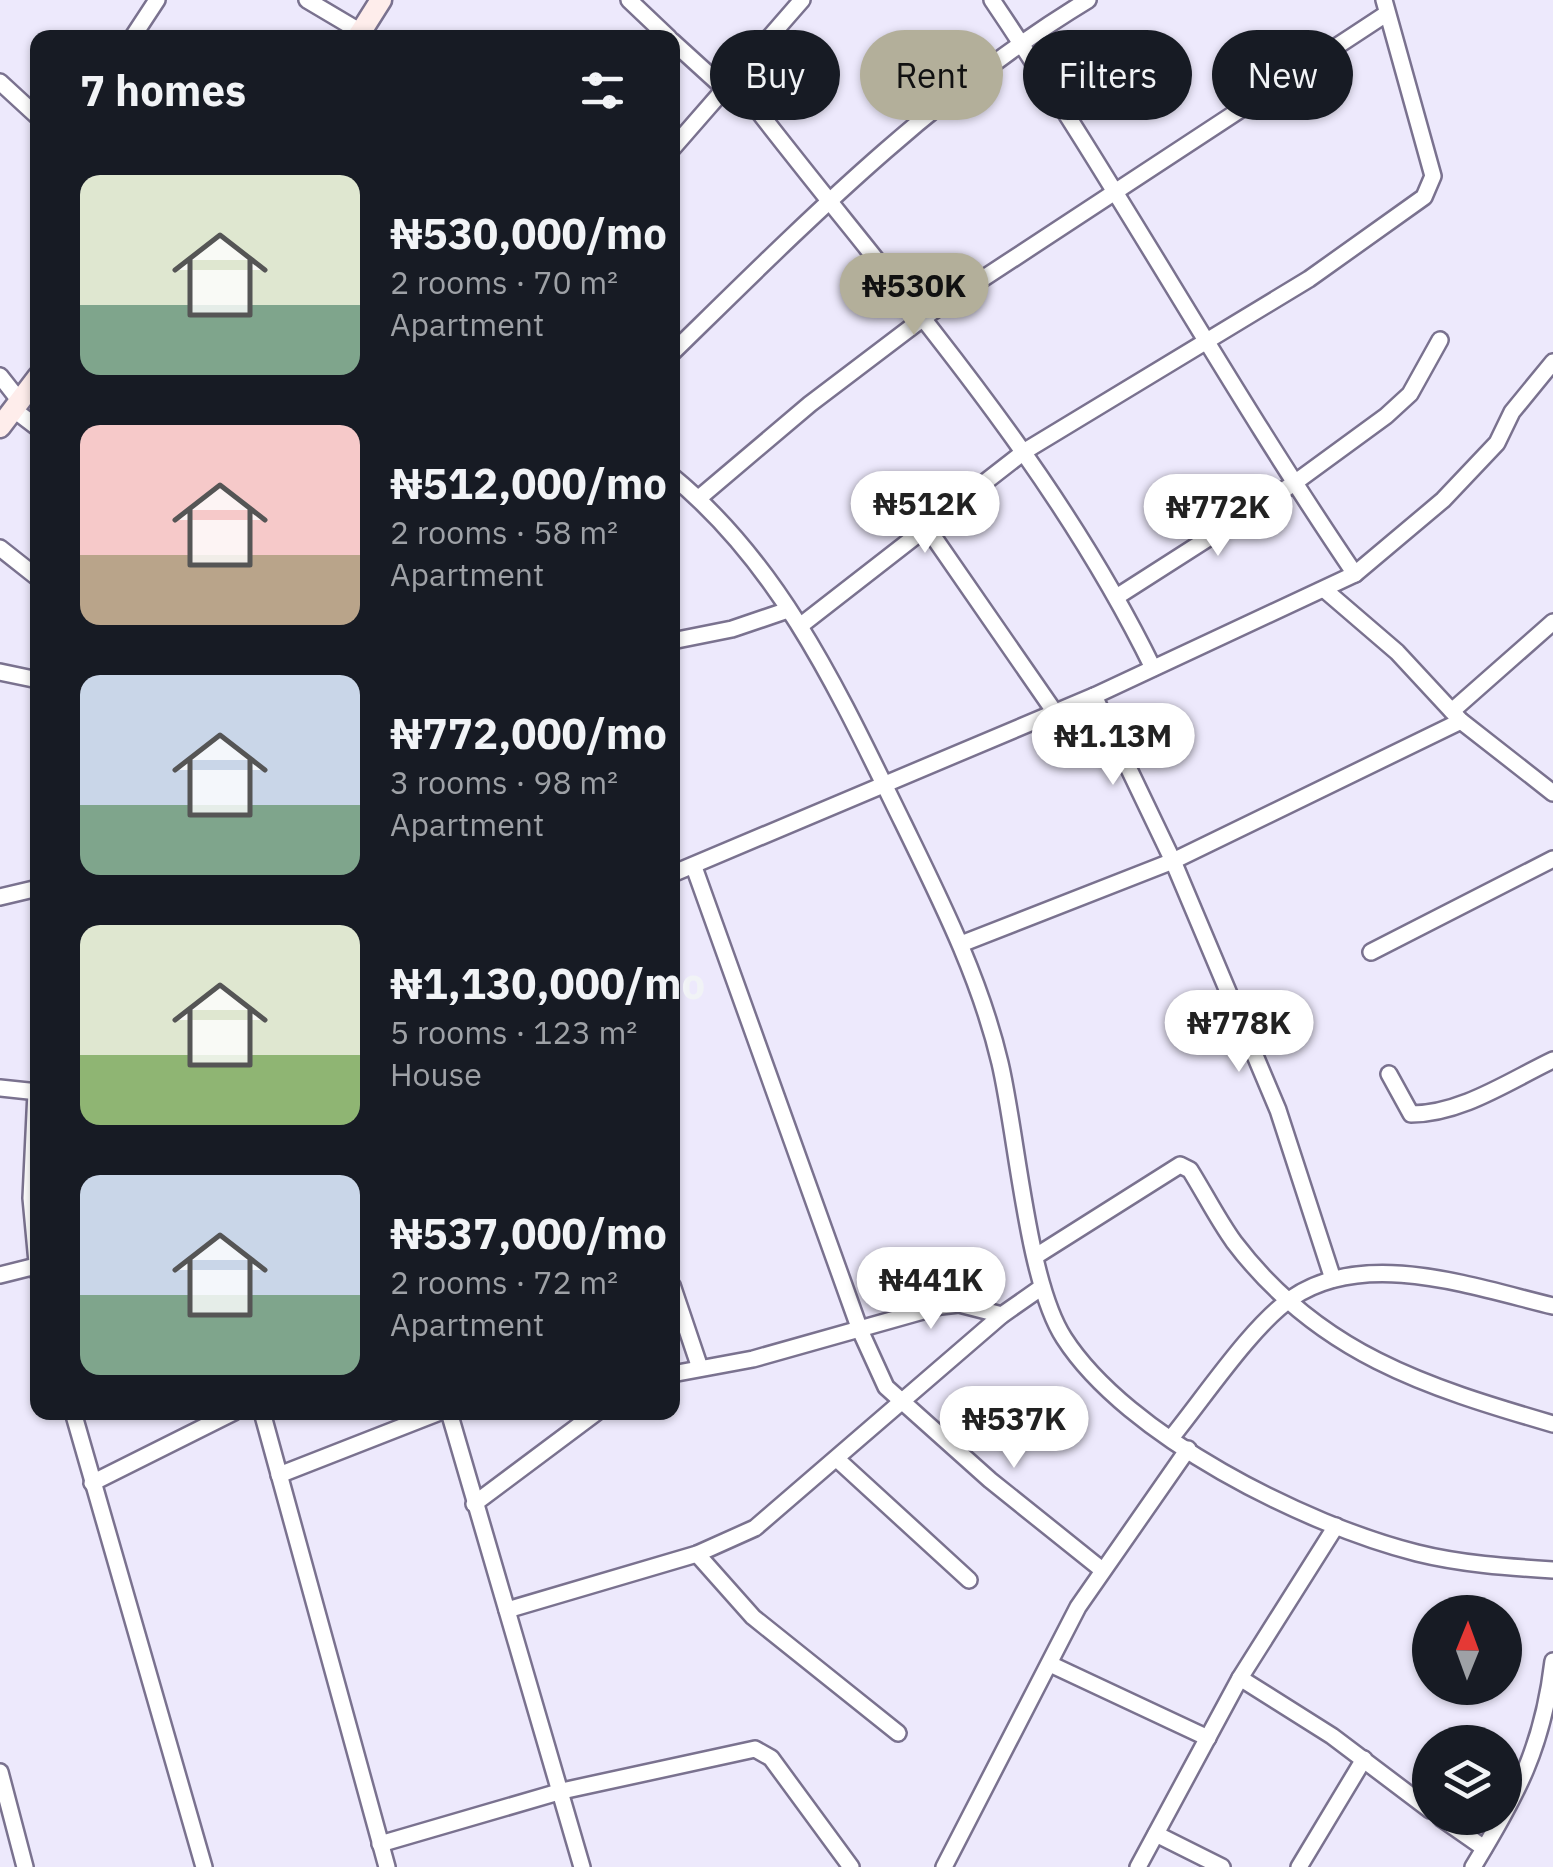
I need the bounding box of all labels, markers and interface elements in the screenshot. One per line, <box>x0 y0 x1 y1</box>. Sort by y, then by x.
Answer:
chip: Buy <box>710 30 840 120</box>
chip: Rent <box>860 30 1003 120</box>
chip: Filters <box>1023 30 1192 120</box>
chip: New <box>1212 30 1353 120</box>
text: 7 homes <box>80 63 246 118</box>
icon: filters <box>575 63 630 118</box>
text: ₦530,000/mo <box>390 206 667 261</box>
icon: home <box>160 215 280 335</box>
pin: ₦530K <box>844 253 984 338</box>
text: 2 rooms · 70 m² <box>390 261 618 303</box>
text: ₦530K <box>862 264 966 306</box>
text: Apartment <box>390 303 544 345</box>
text: ₦512,000/mo <box>390 456 667 511</box>
icon: home <box>160 465 280 585</box>
pin: ₦512K <box>855 471 995 556</box>
pin: ₦772K <box>1148 474 1288 559</box>
text: ₦512K <box>873 482 977 524</box>
text: ₦772K <box>1166 485 1270 527</box>
text: 2 rooms · 58 m² <box>390 511 618 553</box>
text: Apartment <box>390 553 544 595</box>
pin: ₦1.13M <box>1032 703 1194 788</box>
text: ₦772,000/mo <box>390 706 667 761</box>
text: ₦1.13M <box>1054 714 1172 756</box>
icon: home <box>160 715 280 835</box>
text: 3 rooms · 98 m² <box>390 761 618 803</box>
text: Apartment <box>390 803 544 845</box>
text: ₦1,130,000/mo <box>390 956 705 1011</box>
icon: home <box>160 965 280 1085</box>
pin: ₦778K <box>1169 990 1309 1075</box>
text: ₦778K <box>1187 1001 1291 1043</box>
text: 5 rooms · 123 m² <box>390 1011 637 1053</box>
text: House <box>390 1053 482 1095</box>
text: ₦537,000/mo <box>390 1206 667 1261</box>
icon: home <box>160 1215 280 1335</box>
pin: ₦441K <box>861 1247 1001 1332</box>
text: ₦441K <box>879 1258 983 1300</box>
text: 2 rooms · 72 m² <box>390 1261 618 1303</box>
text: Apartment <box>390 1303 544 1345</box>
pin: ₦537K <box>944 1386 1084 1471</box>
text: ₦537K <box>962 1397 1066 1439</box>
north arrow <box>1412 1595 1522 1705</box>
map controls <box>1412 1595 1522 1835</box>
button: layers <box>1412 1725 1522 1835</box>

